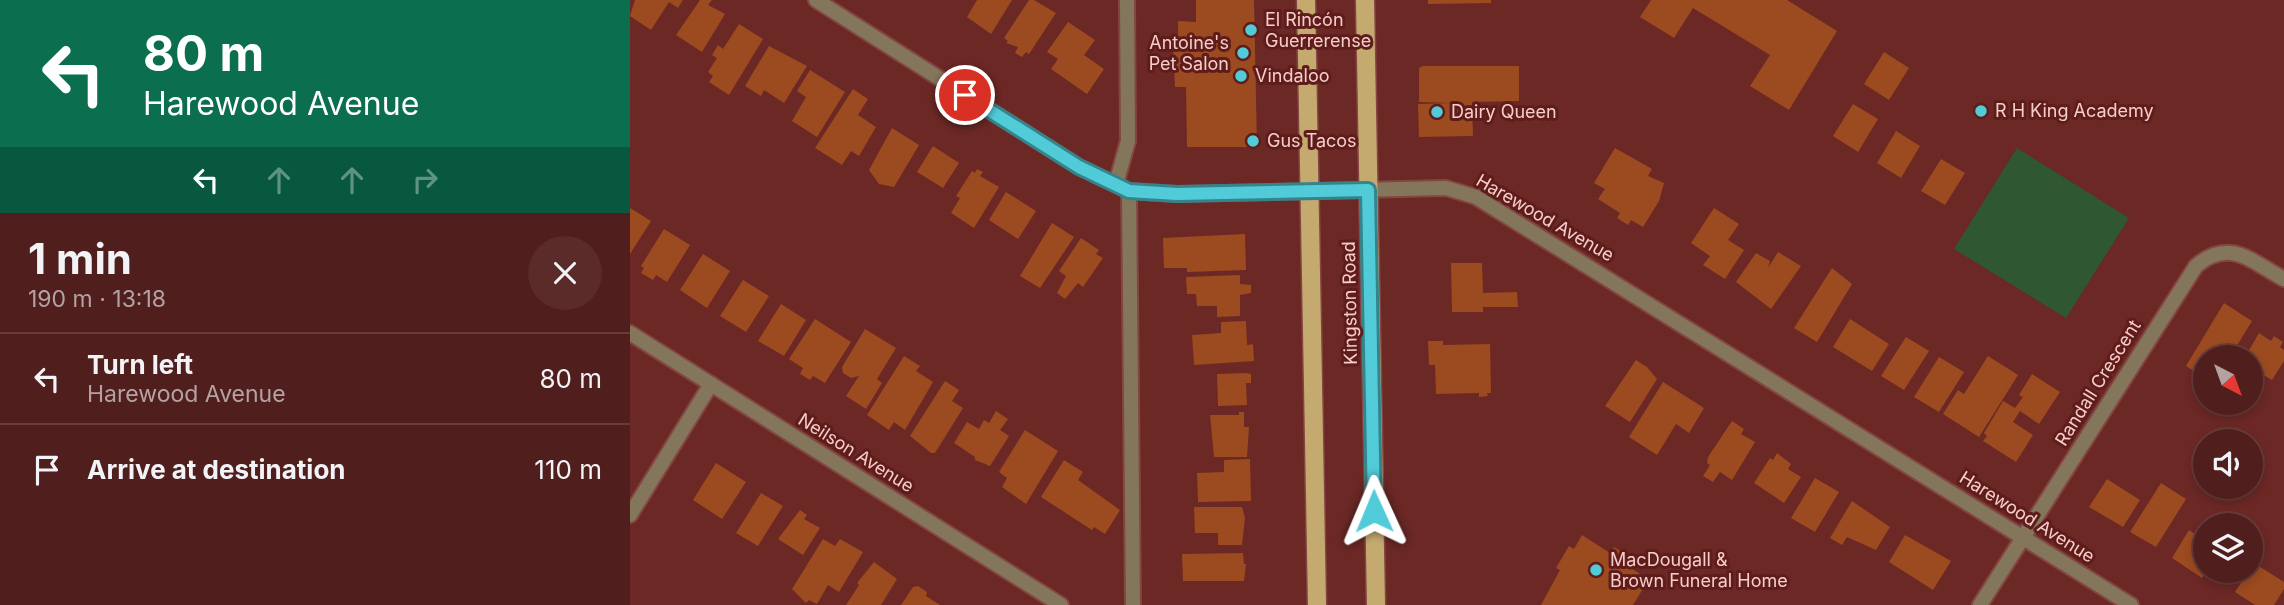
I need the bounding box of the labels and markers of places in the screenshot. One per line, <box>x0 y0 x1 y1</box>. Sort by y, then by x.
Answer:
place label: El Rincón Guerrerense <box>1265 9 1371 51</box>
marker: El Rincón Guerrerense <box>1243 22 1259 38</box>
place label: Antoine's Pet Salon <box>1149 32 1229 74</box>
marker: Antoine's Pet Salon <box>1235 45 1251 61</box>
pin <box>935 65 995 125</box>
place label: Vindaloo <box>1255 65 1330 86</box>
marker: Vindaloo <box>1233 68 1249 84</box>
place label: R H King Academy <box>1995 100 2154 121</box>
place label: Dairy Queen <box>1451 101 1557 122</box>
marker: R H King Academy <box>1973 103 1989 119</box>
marker: Dairy Queen <box>1429 104 1445 120</box>
place label: Gus Tacos <box>1267 130 1357 151</box>
marker: Gus Tacos <box>1245 133 1261 149</box>
place label: MacDougall & Brown Funeral Home <box>1610 549 1788 591</box>
marker: MacDougall & Brown Funeral Home <box>1588 562 1604 578</box>

